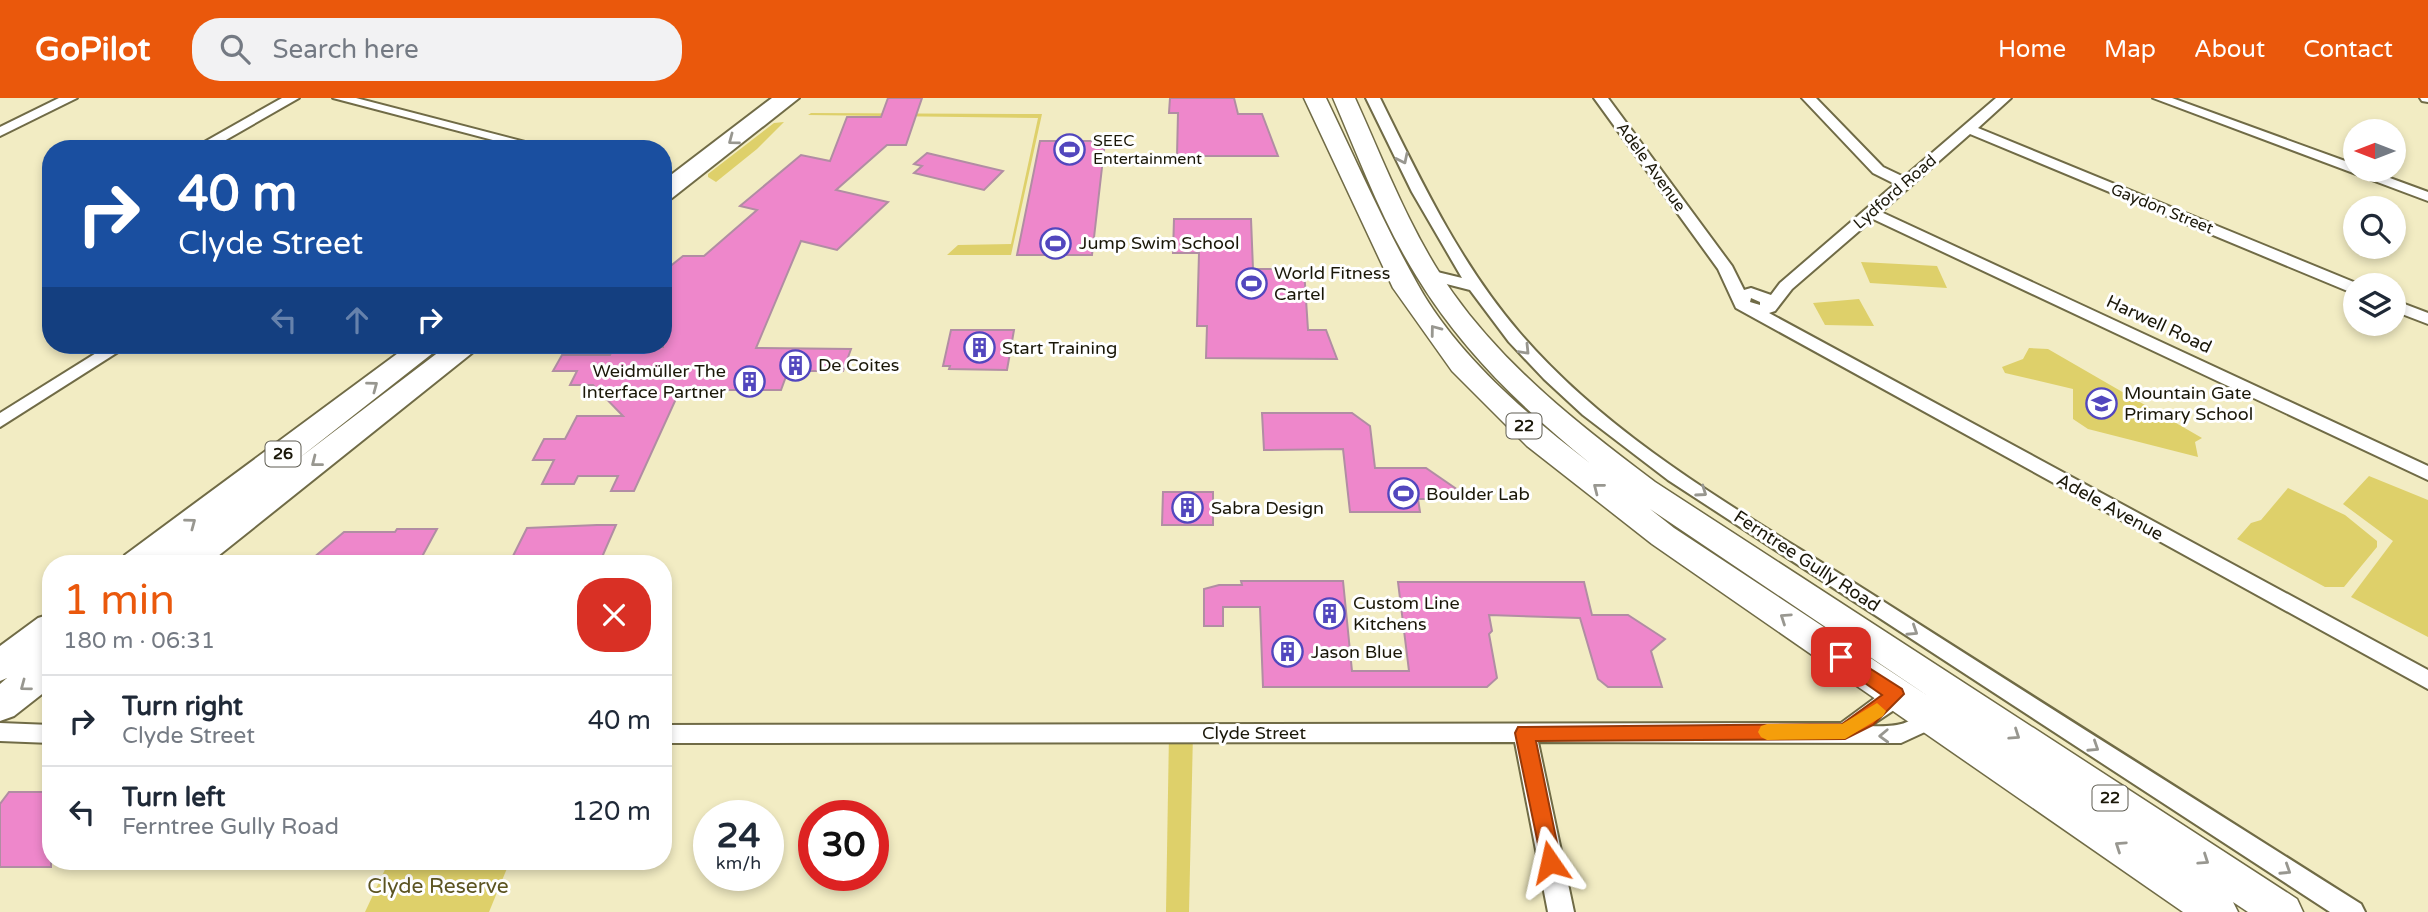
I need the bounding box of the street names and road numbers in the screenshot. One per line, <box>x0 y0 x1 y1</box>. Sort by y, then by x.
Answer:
street label: Adele Avenue <box>1612 118 1690 216</box>
street label: Lydford Road <box>1849 150 1941 234</box>
street label: Gaydon Street <box>2108 179 2216 239</box>
street label: Harwell Road <box>2103 290 2215 358</box>
road number: 22 <box>1506 414 1542 438</box>
road number: 26 <box>266 442 300 466</box>
street label: Adele Avenue <box>2053 469 2167 545</box>
street label: Ferntree Gully Road <box>1730 506 1884 616</box>
street label: Clyde Street <box>1202 722 1306 744</box>
road number: 22 <box>2092 786 2128 810</box>

